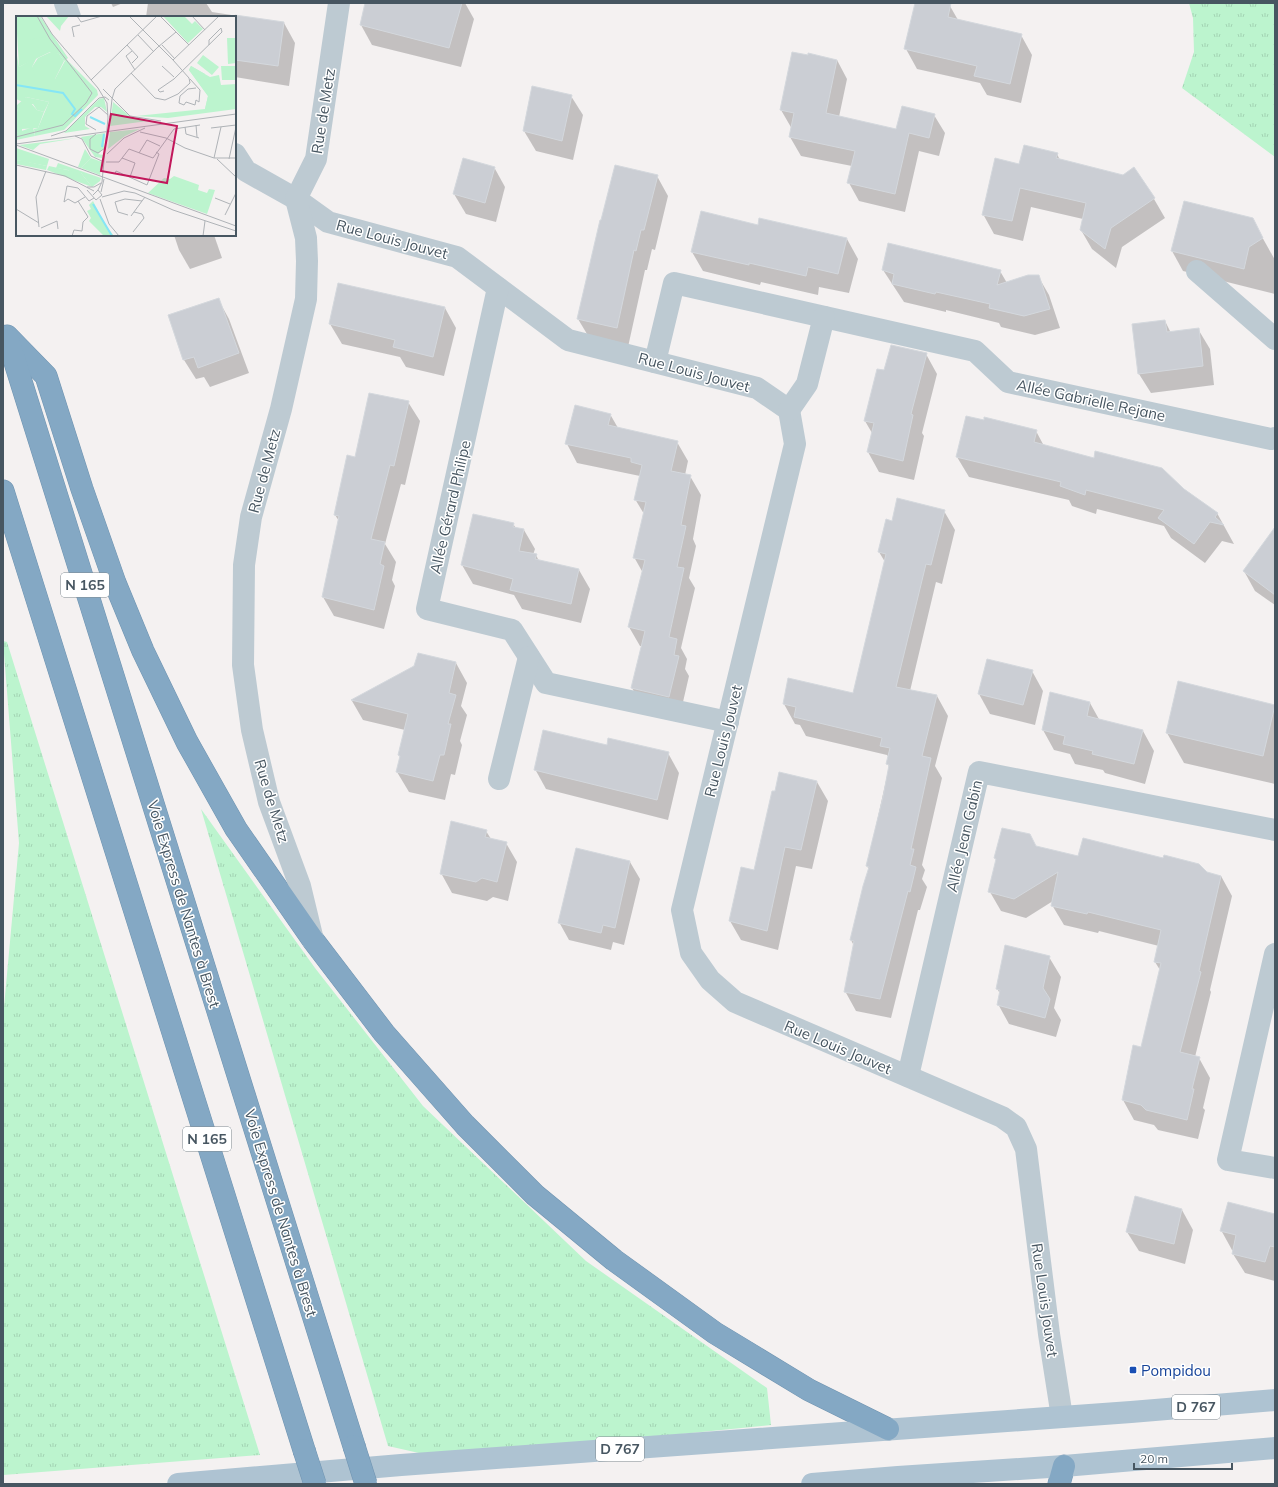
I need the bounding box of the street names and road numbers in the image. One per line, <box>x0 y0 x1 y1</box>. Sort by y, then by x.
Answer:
street label: Rue de Metz <box>307 67 339 155</box>
street label: Rue Louis Jouvet <box>334 215 450 263</box>
street label: Rue Louis Jouvet <box>636 348 752 396</box>
street label: Allée Gabrielle Rejane <box>1015 375 1167 425</box>
street label: Rue de Metz <box>244 427 284 515</box>
street label: Allée Gérard Philipe <box>425 438 475 576</box>
road number: N 165 <box>61 573 109 597</box>
street label: Rue Louis Jouvet <box>700 683 746 799</box>
street label: Rue de Metz <box>250 757 294 845</box>
street label: Allée Jean Gabin <box>942 778 986 894</box>
street label: Voie Express de Nantes à Brest <box>143 798 225 1010</box>
street label: Rue Louis Jouvet <box>781 1016 895 1078</box>
street label: Voie Express de Nantes à Brest <box>240 1107 322 1319</box>
road number: N 165 <box>183 1127 231 1151</box>
street label: Rue Louis Jouvet <box>1028 1242 1062 1358</box>
road number: D 767 <box>1172 1395 1220 1419</box>
road number: D 767 <box>596 1437 644 1461</box>

